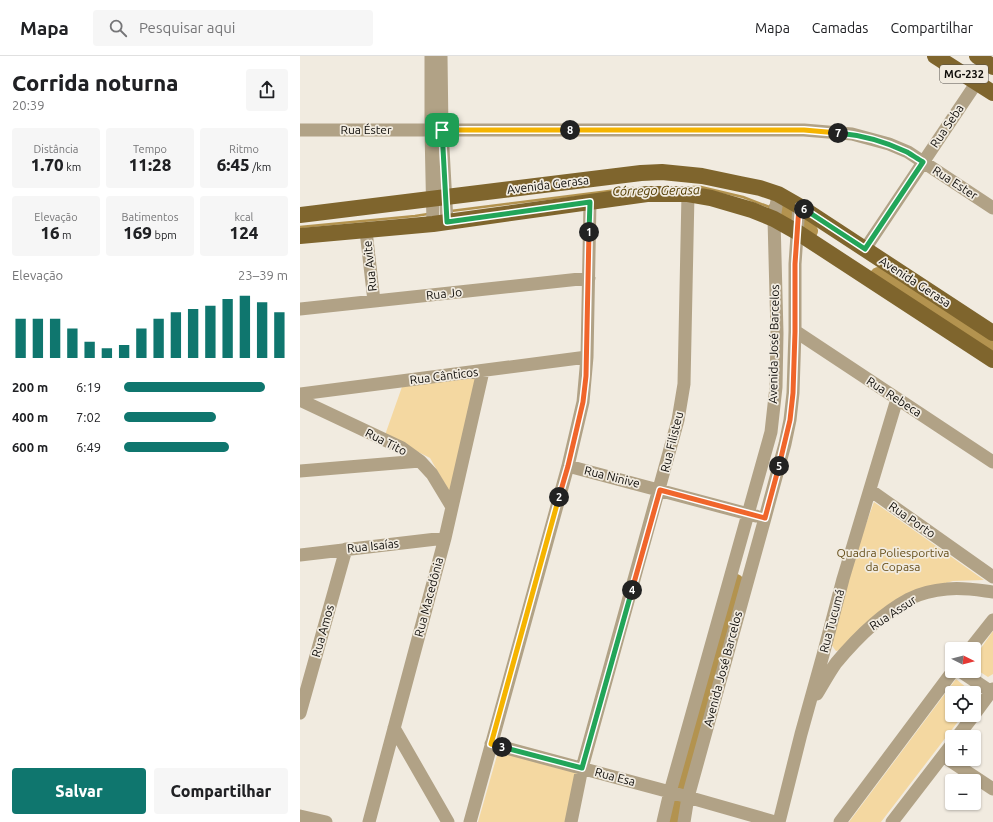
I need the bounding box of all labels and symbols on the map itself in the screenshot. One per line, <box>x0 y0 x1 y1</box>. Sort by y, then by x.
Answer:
road number: MG-232 <box>940 65 988 83</box>
street label: Rua Seba <box>927 102 966 150</box>
pin <box>425 113 459 147</box>
pin: 8 <box>560 120 580 140</box>
street label: Rua Éster <box>340 123 392 136</box>
pin: 7 <box>828 123 848 143</box>
street label: Rua Ester <box>930 163 981 202</box>
street label: Avenida Gerasa <box>506 173 590 196</box>
water label: Córrego Gerasa <box>612 182 700 198</box>
pin: 6 <box>794 199 814 219</box>
pin: 1 <box>579 222 599 242</box>
street label: Rua Avite <box>360 240 379 292</box>
street label: Avenida Gerasa <box>877 254 953 309</box>
street label: Avenida José Barcelos <box>766 284 781 404</box>
street label: Rua Jo <box>425 285 463 302</box>
street label: Rua Cânticos <box>409 365 479 386</box>
street label: Rua Rebeca <box>864 374 924 419</box>
street label: Rua Filisteu <box>658 410 685 473</box>
street label: Rua Tito <box>363 426 409 458</box>
pin: 5 <box>769 456 789 476</box>
street label: Rua Ninive <box>583 463 641 490</box>
pin: 2 <box>549 487 569 507</box>
street label: Rua Porto <box>887 499 938 540</box>
street label: Rua Isaías <box>346 536 399 555</box>
park label: Quadra Poliesportiva da Copasa <box>837 546 949 573</box>
street label: Rua Macedônia <box>412 556 445 638</box>
pin: 4 <box>622 580 642 600</box>
street label: Rua Tucumá <box>817 588 846 654</box>
street label: Rua Assur <box>867 592 919 632</box>
street label: Rua Amos <box>309 603 336 658</box>
street label: Avenida José Barcelos <box>701 610 744 728</box>
north arrow <box>945 642 981 678</box>
pin: 3 <box>492 737 512 757</box>
street label: Rua Esa <box>593 765 637 788</box>

